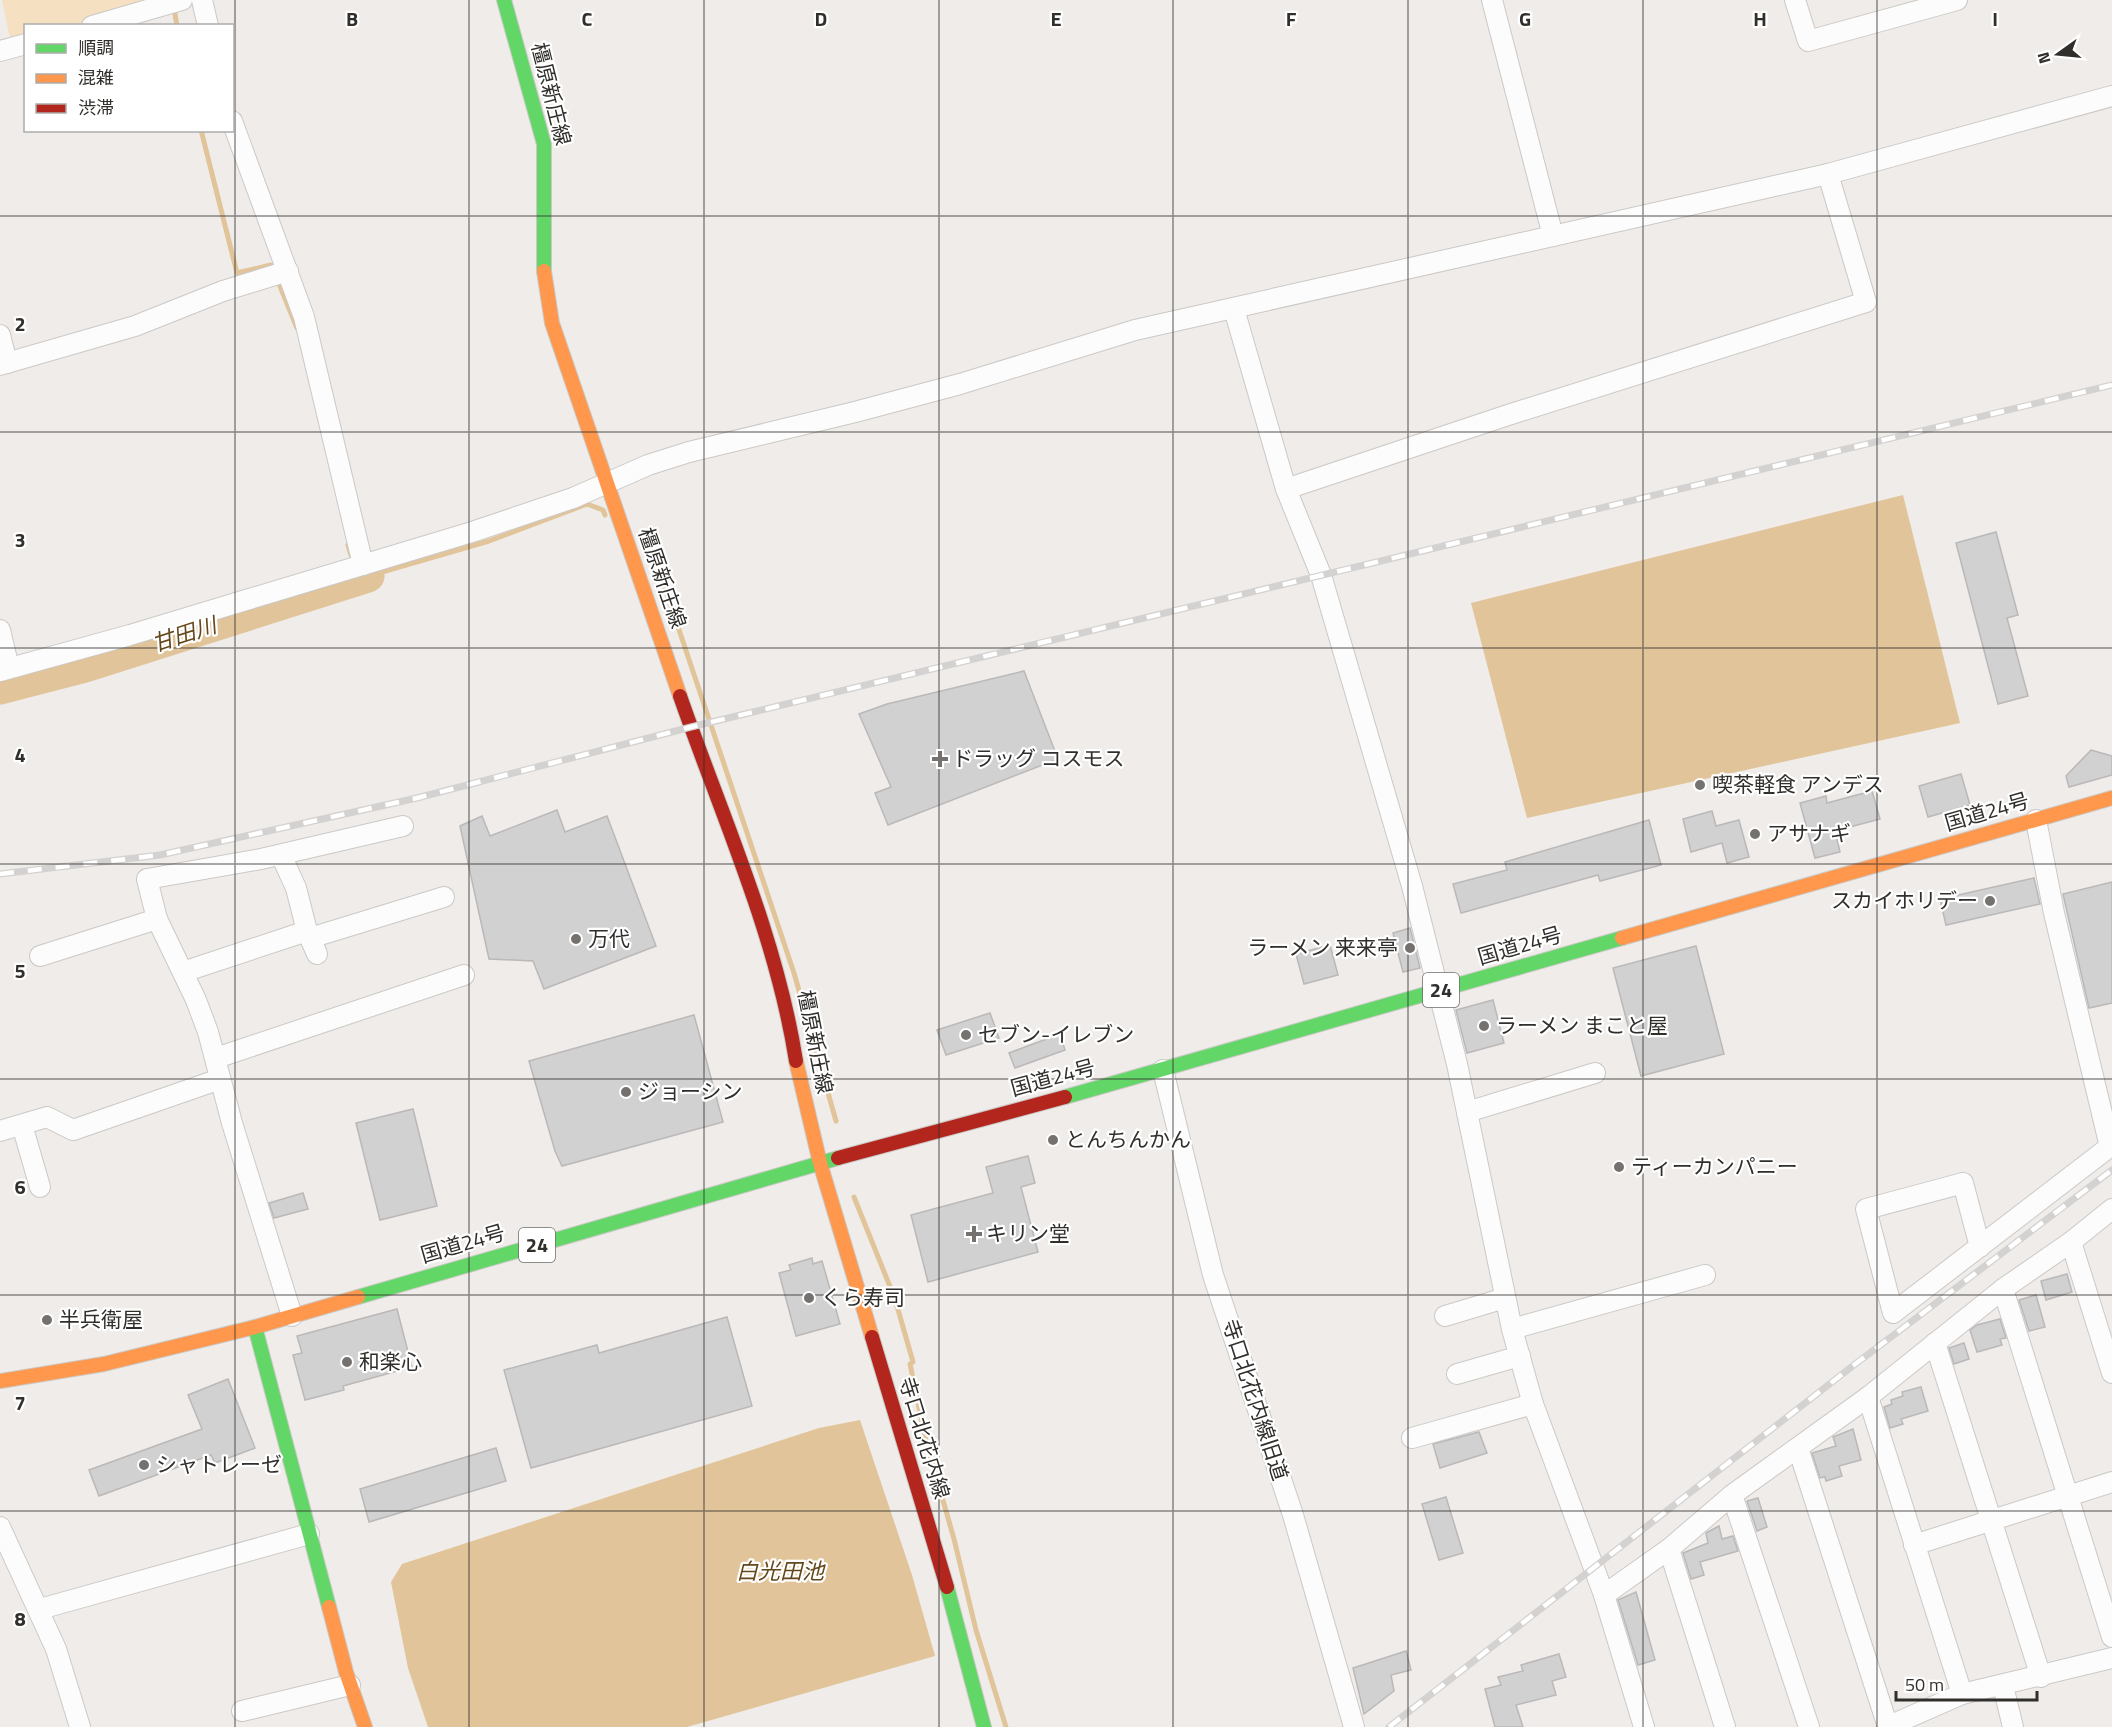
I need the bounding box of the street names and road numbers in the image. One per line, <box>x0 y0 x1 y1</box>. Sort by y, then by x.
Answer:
street label: 橿原新庄線 <box>524 39 580 149</box>
street label: 橿原新庄線 <box>631 523 695 633</box>
street label: 国道24号 <box>1941 784 2033 838</box>
street label: 国道24号 <box>1474 918 1566 972</box>
road number: 24 <box>1423 973 1459 1007</box>
street label: 橿原新庄線 <box>790 987 842 1096</box>
street label: 国道24号 <box>1007 1050 1099 1104</box>
street label: 国道24号 <box>417 1216 509 1270</box>
road number: 24 <box>519 1228 555 1262</box>
street label: 寺口北花内線旧道 <box>1215 1315 1297 1485</box>
street label: 寺口北花内線 <box>891 1373 959 1503</box>

